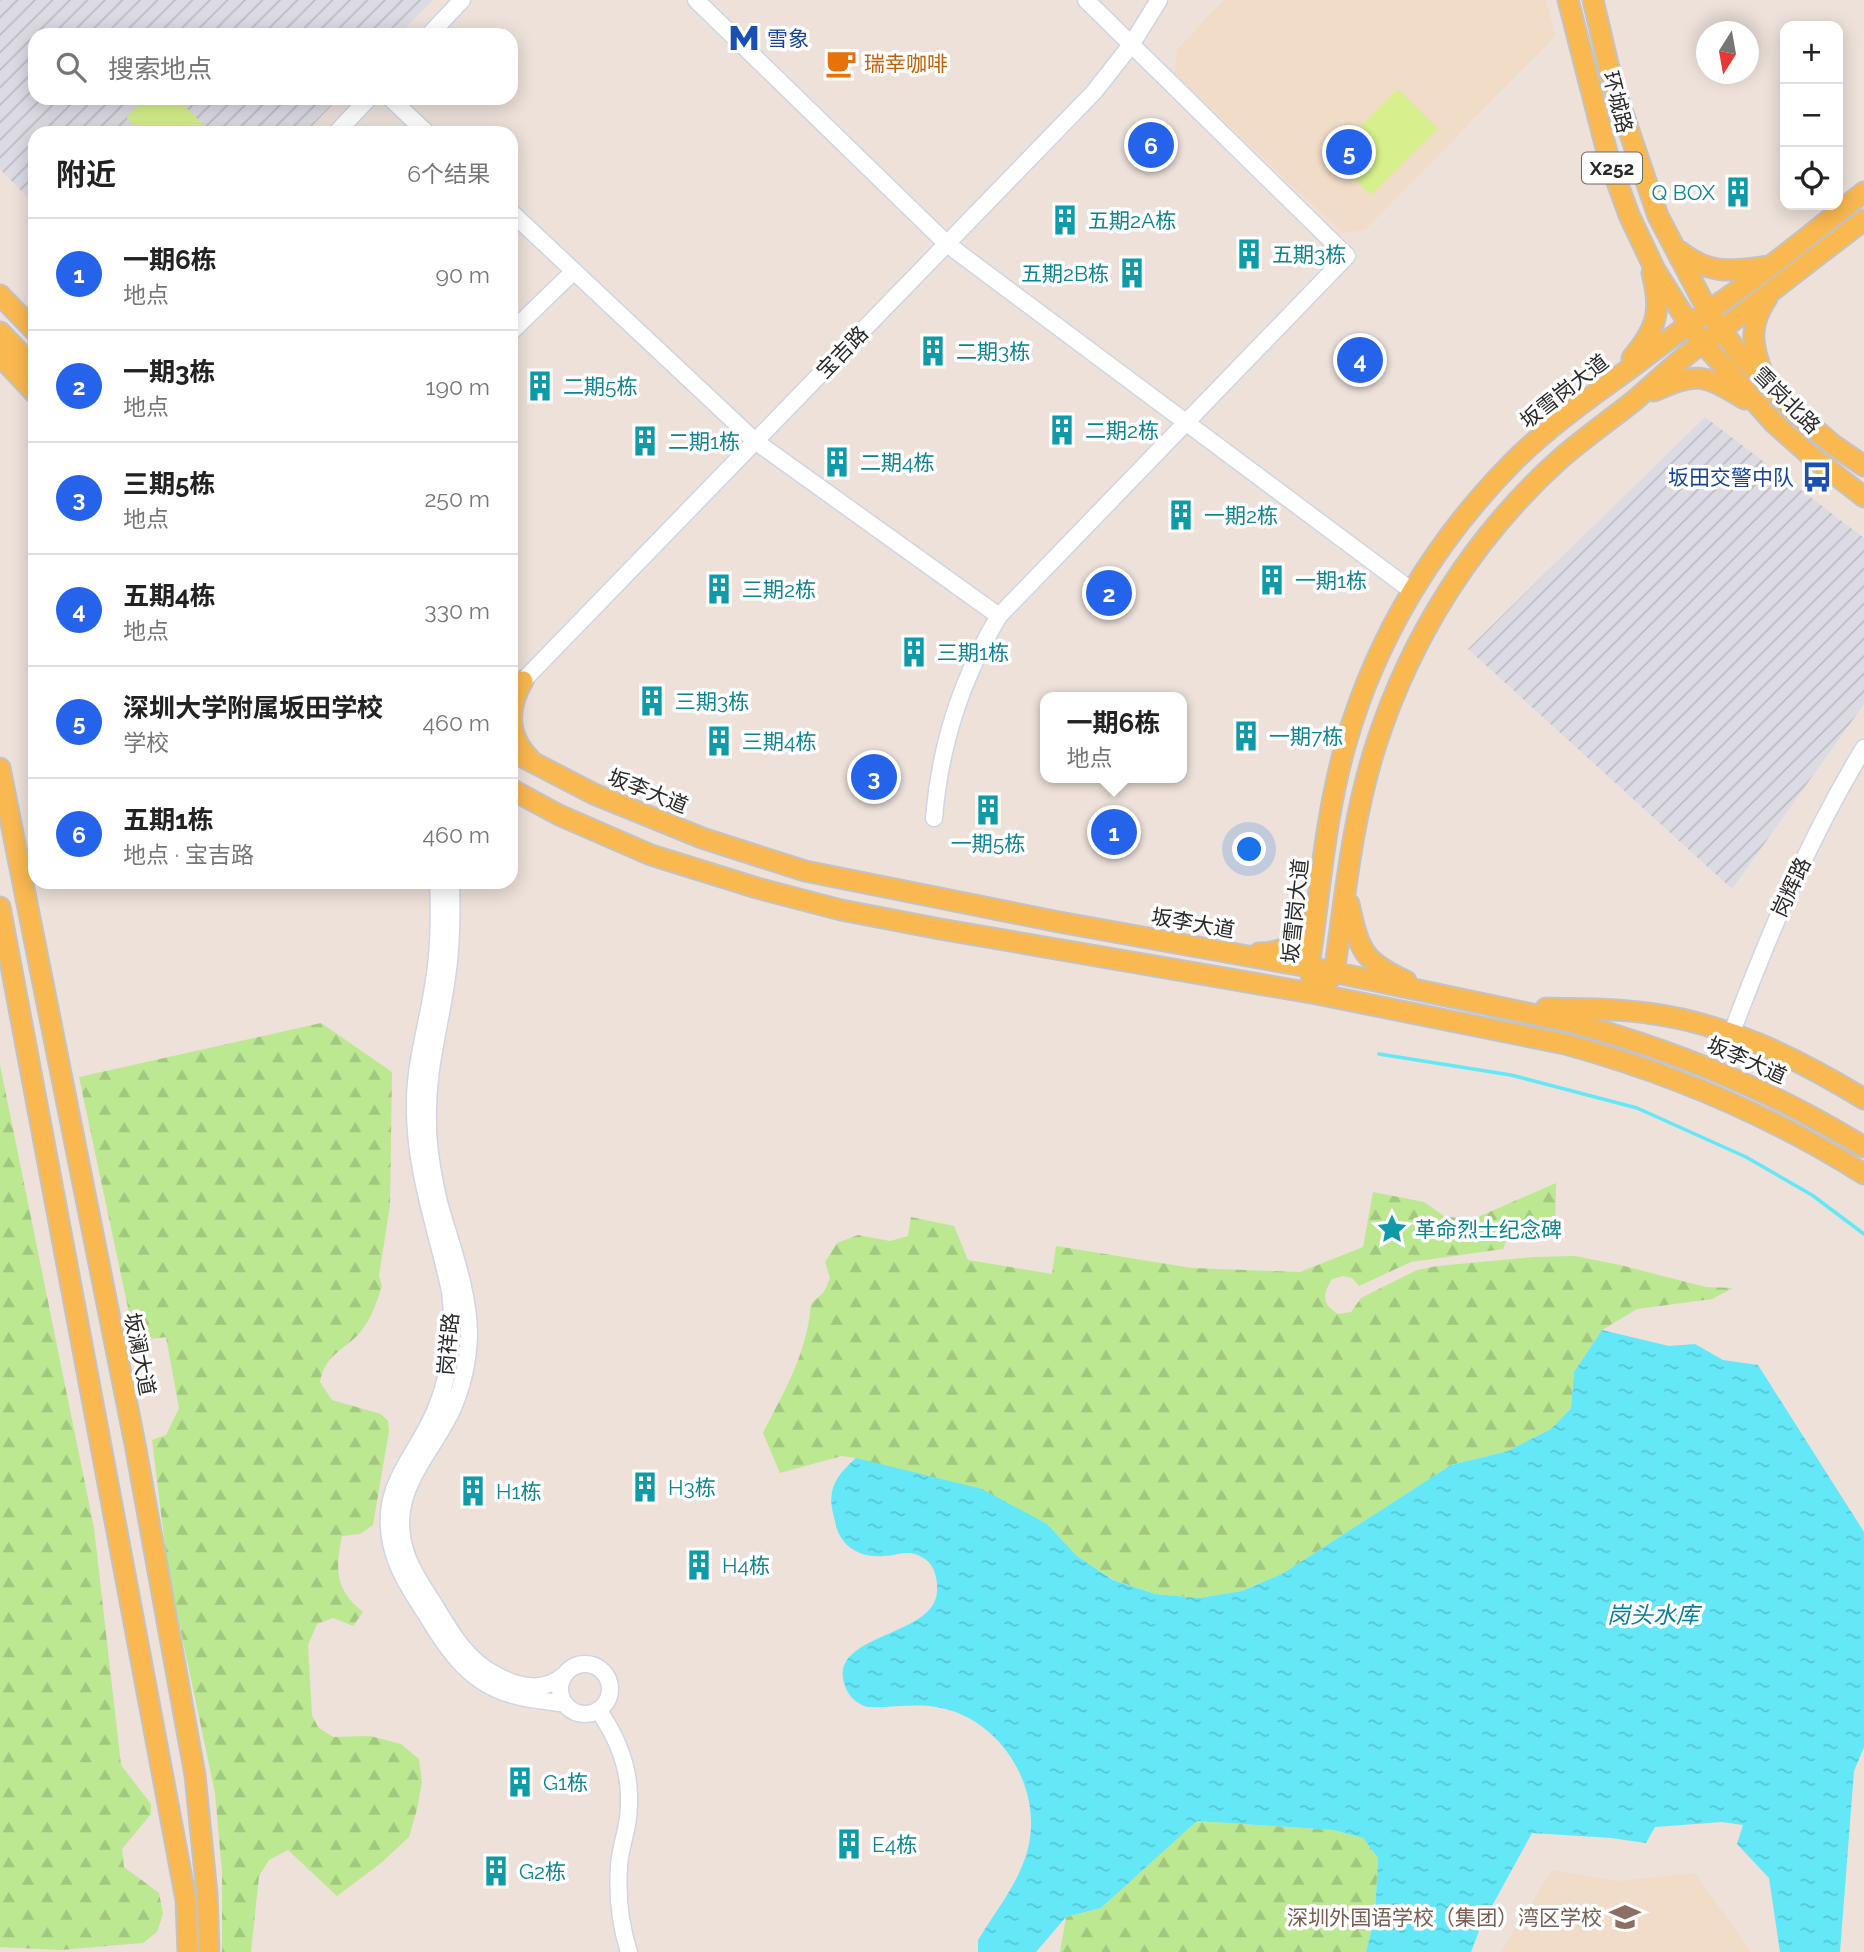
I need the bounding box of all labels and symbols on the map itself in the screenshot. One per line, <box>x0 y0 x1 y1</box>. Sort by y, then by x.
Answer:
metro station icon: 雪象 <box>727 21 761 55</box>
north arrow <box>1696 21 1759 84</box>
place label: 雪象 <box>767 26 809 51</box>
cafe icon: 瑞幸咖啡 <box>824 46 858 80</box>
place label: 瑞幸咖啡 <box>864 51 948 76</box>
street label: 环城路 <box>1598 68 1638 136</box>
pin: 6 <box>1128 119 1174 171</box>
pin: 5 <box>1326 126 1372 178</box>
road number: X252 <box>1582 152 1642 184</box>
building icon: Q BOX <box>1721 175 1755 209</box>
place label: Q BOX <box>1652 180 1716 205</box>
building icon: 五期2A栋 <box>1048 203 1082 237</box>
place label: 五期2A栋 <box>1088 208 1176 233</box>
building icon: 五期3栋 <box>1232 237 1266 271</box>
place label: 五期3栋 <box>1272 242 1346 267</box>
building icon: 五期2B栋 <box>1115 256 1149 290</box>
place label: 五期2B栋 <box>1021 261 1109 286</box>
street label: 宝吉路 <box>811 321 873 383</box>
building icon: 二期3栋 <box>916 334 950 368</box>
pin: 4 <box>1337 334 1383 386</box>
place label: 二期3栋 <box>956 339 1030 364</box>
street label: 坂雪岗大道 <box>1515 349 1613 433</box>
street label: 雪岗北路 <box>1748 361 1826 439</box>
building icon: 二期5栋 <box>523 369 557 403</box>
place label: 二期5栋 <box>563 374 637 399</box>
building icon: 二期2栋 <box>1045 413 1079 447</box>
place label: 二期2栋 <box>1085 418 1159 443</box>
building icon: 二期1栋 <box>628 424 662 458</box>
place label: 二期1栋 <box>668 429 740 454</box>
building icon: 二期4栋 <box>820 445 854 479</box>
place label: 二期4栋 <box>860 450 934 475</box>
bus stop icon: 坂田交警中队 <box>1800 460 1834 494</box>
place label: 坂田交警中队 <box>1668 465 1794 490</box>
building icon: 一期2栋 <box>1164 498 1198 532</box>
place label: 一期2栋 <box>1204 503 1278 528</box>
building icon: 一期1栋 <box>1255 563 1289 597</box>
pin: 2 <box>1086 567 1132 619</box>
place label: 一期1栋 <box>1295 568 1367 593</box>
building icon: 三期2栋 <box>702 572 736 606</box>
place label: 三期2栋 <box>742 577 816 602</box>
building icon: 三期1栋 <box>897 635 931 669</box>
place label: 三期1栋 <box>937 640 1009 665</box>
building icon: 三期3栋 <box>635 684 669 718</box>
place label: 三期3栋 <box>675 689 749 714</box>
building icon: 一期7栋 <box>1229 719 1263 753</box>
building icon: 三期4栋 <box>702 724 736 758</box>
place label: 一期7栋 <box>1269 724 1343 749</box>
place label: 三期4栋 <box>742 729 816 754</box>
pin: 3 <box>851 751 897 803</box>
street label: 坂李大道 <box>604 764 692 818</box>
building icon: 一期5栋 <box>971 793 1005 827</box>
pin: 1 <box>1091 806 1137 858</box>
place label: 一期5栋 <box>951 831 1025 856</box>
your location <box>1232 832 1266 866</box>
street label: 岗辉路 <box>1766 853 1816 921</box>
street label: 坂雪岗大道 <box>1277 857 1313 965</box>
street label: 坂李大道 <box>1149 903 1237 943</box>
street label: 坂李大道 <box>1704 1031 1790 1089</box>
place icon: 革命烈士纪念碑 <box>1375 1212 1409 1246</box>
place label: 革命烈士纪念碑 <box>1415 1217 1562 1242</box>
street label: 坂澜大道 <box>120 1310 160 1398</box>
street label: 岗祥路 <box>433 1312 463 1376</box>
building icon: H3栋 <box>628 1470 662 1504</box>
building icon: H1栋 <box>456 1474 490 1508</box>
place label: H3栋 <box>668 1475 716 1500</box>
place label: H1栋 <box>496 1479 542 1504</box>
building icon: H4栋 <box>682 1548 716 1582</box>
place label: H4栋 <box>722 1553 770 1578</box>
water label: 岗头水库 <box>1607 1601 1703 1628</box>
building icon: G1栋 <box>503 1765 537 1799</box>
place label: G1栋 <box>543 1770 588 1795</box>
building icon: E4栋 <box>832 1827 866 1861</box>
place label: E4栋 <box>872 1832 917 1857</box>
building icon: G2栋 <box>479 1854 513 1888</box>
place label: G2栋 <box>519 1859 566 1884</box>
school or university icon: 深圳外国语学校（集团）湾区学校 <box>1608 1900 1642 1934</box>
place label: 深圳外国语学校（集团）湾区学校 <box>1287 1905 1602 1930</box>

